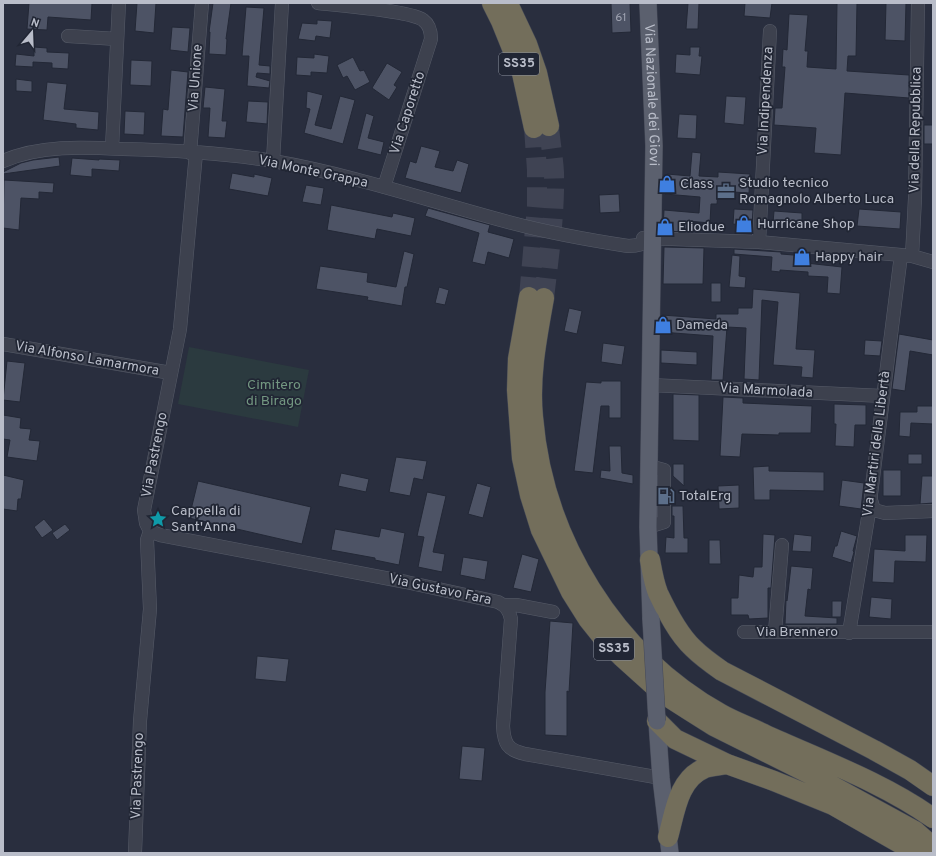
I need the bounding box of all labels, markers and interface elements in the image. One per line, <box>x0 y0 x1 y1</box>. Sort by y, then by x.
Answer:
house number: 61 <box>615 10 627 26</box>
north arrow <box>12 12 52 52</box>
text: N <box>29 16 41 31</box>
street label: Via Nazionale dei Giovi <box>640 23 663 166</box>
street label: Via Unione <box>185 44 207 112</box>
street label: Via Indipendenza <box>755 46 777 156</box>
road number: SS35 <box>499 53 539 75</box>
street label: Via della Repubblica <box>906 67 926 193</box>
street label: Via Caporetto <box>387 69 429 157</box>
street label: Via Monte Grappa <box>257 152 369 192</box>
shop icon: Class <box>657 174 677 194</box>
place label: Studio tecnico Romagnolo Alberto Luca <box>739 175 894 208</box>
place label: Class <box>680 176 713 193</box>
office icon: Studio tecnico Romagnolo Alberto Luca <box>716 181 736 201</box>
shop icon: Hurricane Shop <box>734 214 754 234</box>
place label: Hurricane Shop <box>757 216 855 233</box>
shop icon: Eliodue <box>655 217 675 237</box>
place label: Eliodue <box>678 219 725 236</box>
shop icon: Happy hair <box>792 247 812 267</box>
place label: Happy hair <box>815 249 883 266</box>
shop icon: Dameda <box>653 315 673 335</box>
place label: Dameda <box>676 317 728 334</box>
street label: Via Alfonso Lamarmora <box>14 338 160 380</box>
street label: Via Martiri della Libertà <box>860 370 894 518</box>
park label: Cimitero di Birago <box>246 377 302 410</box>
street label: Via Marmolada <box>719 380 813 402</box>
street label: Via Pastrengo <box>138 411 172 499</box>
fuel station icon: TotalErg <box>656 486 676 506</box>
place label: TotalErg <box>679 488 731 505</box>
place label: Cappella di Sant'Anna <box>171 503 241 536</box>
place icon: Cappella di Sant'Anna <box>148 509 168 529</box>
street label: Via Gustavo Fara <box>387 571 493 609</box>
street label: Via Brennero <box>756 624 838 641</box>
road number: SS35 <box>594 638 634 660</box>
street label: Via Pastrengo <box>128 732 148 820</box>

